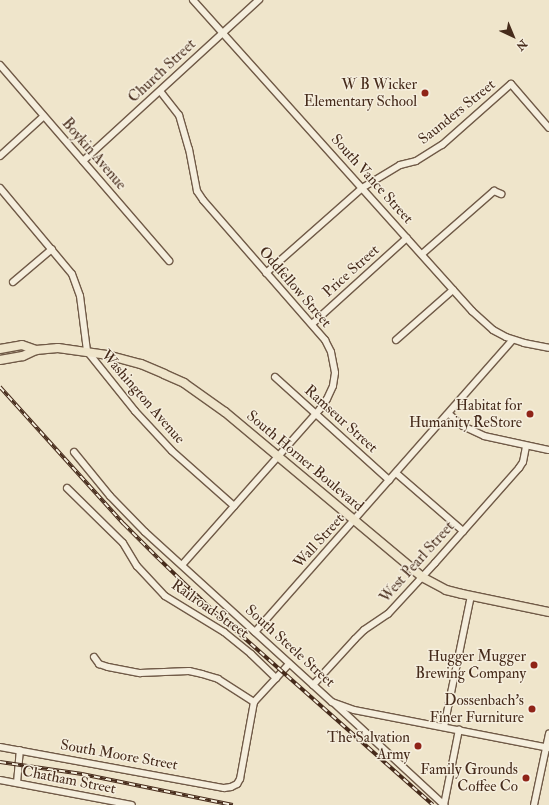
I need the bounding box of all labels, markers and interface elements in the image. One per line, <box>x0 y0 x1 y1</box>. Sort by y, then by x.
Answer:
north arrow <box>493 16 533 56</box>
street label: Church Street <box>125 35 199 107</box>
text: N <box>514 37 530 53</box>
place label: W B Wicker Elementary School <box>304 75 417 110</box>
street label: Saunders Street <box>415 76 499 148</box>
marker: W B Wicker Elementary School <box>420 88 430 98</box>
street label: Boykin Avenue <box>58 114 130 194</box>
street label: South Vance Street <box>327 131 417 227</box>
street label: Price Street <box>319 241 383 301</box>
street label: Oddfellow Street <box>255 243 335 331</box>
street label: Washington Avenue <box>97 346 189 448</box>
street label: Ramseur Street <box>301 381 381 457</box>
place label: Habitat for Humanity ReStore <box>409 396 522 431</box>
street label: South Horner Boulevard <box>243 407 367 515</box>
marker: Habitat for Humanity ReStore <box>525 409 535 419</box>
street label: Wall Street <box>290 510 348 572</box>
street label: West Pearl Street <box>376 518 458 606</box>
street label: Railroad Street <box>168 576 252 642</box>
street label: South Steele Street <box>242 601 338 691</box>
place label: Hugger Mugger Brewing Company <box>415 647 526 682</box>
marker: Hugger Mugger Brewing Company <box>529 660 539 670</box>
place label: Dossenbach's Finer Furniture <box>429 691 524 726</box>
marker: Dossenbach's Finer Furniture <box>527 704 537 714</box>
place label: The Salvation Army <box>327 728 410 763</box>
street label: South Moore Street <box>59 736 179 774</box>
marker: The Salvation Army <box>413 741 423 751</box>
place label: Family Grounds Coffee Co <box>420 760 518 795</box>
street label: Chatham Street <box>21 762 117 798</box>
marker: Family Grounds Coffee Co <box>521 773 531 783</box>

